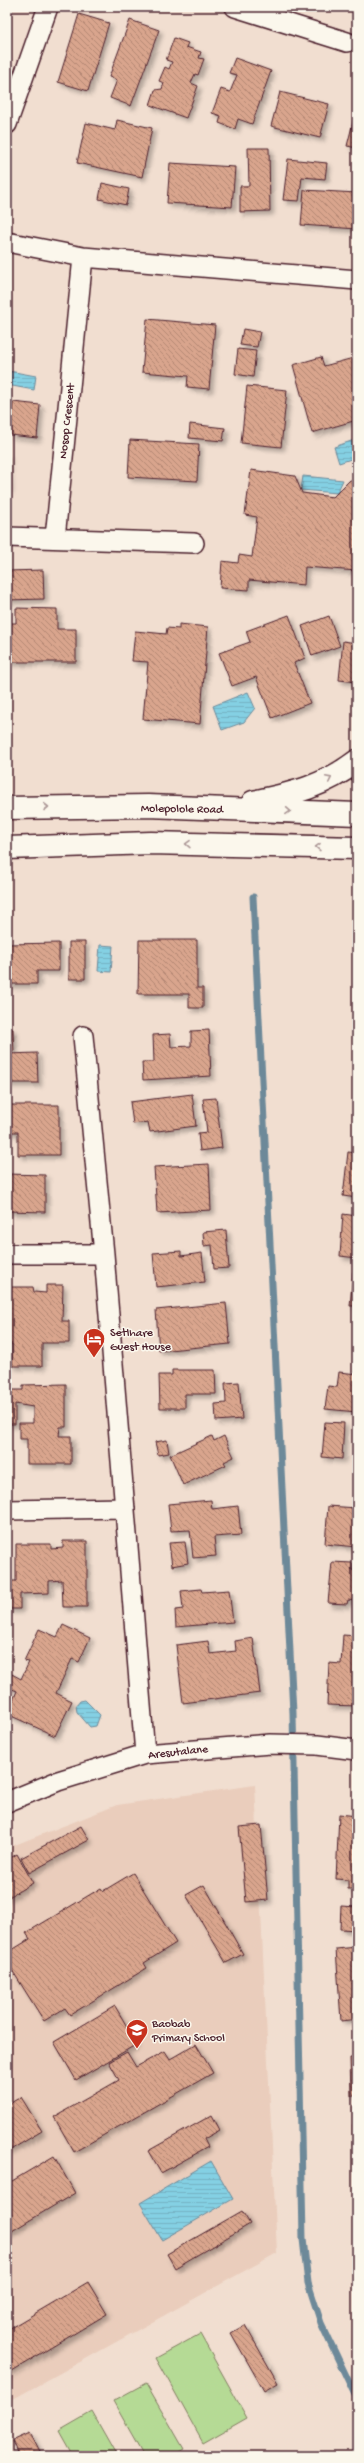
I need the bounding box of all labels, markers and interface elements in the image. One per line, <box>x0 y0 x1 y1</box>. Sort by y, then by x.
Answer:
street label: Nosop Crescent <box>57 382 79 460</box>
one-way arrow <box>324 776 332 784</box>
street label: Molepolole Road <box>141 802 224 818</box>
one-way arrow <box>43 803 49 811</box>
one-way arrow <box>285 807 291 816</box>
one-way arrow <box>185 840 191 848</box>
one-way arrow <box>315 843 321 851</box>
hotel icon: Setlhare Guest House <box>81 1326 107 1359</box>
place label: Setlhare Guest House <box>110 1327 172 1355</box>
street label: Aresutalane <box>147 1743 210 1763</box>
school or university icon: Baobab Primary School <box>124 2017 150 2050</box>
place label: Baobab Primary School <box>151 2018 225 2046</box>

